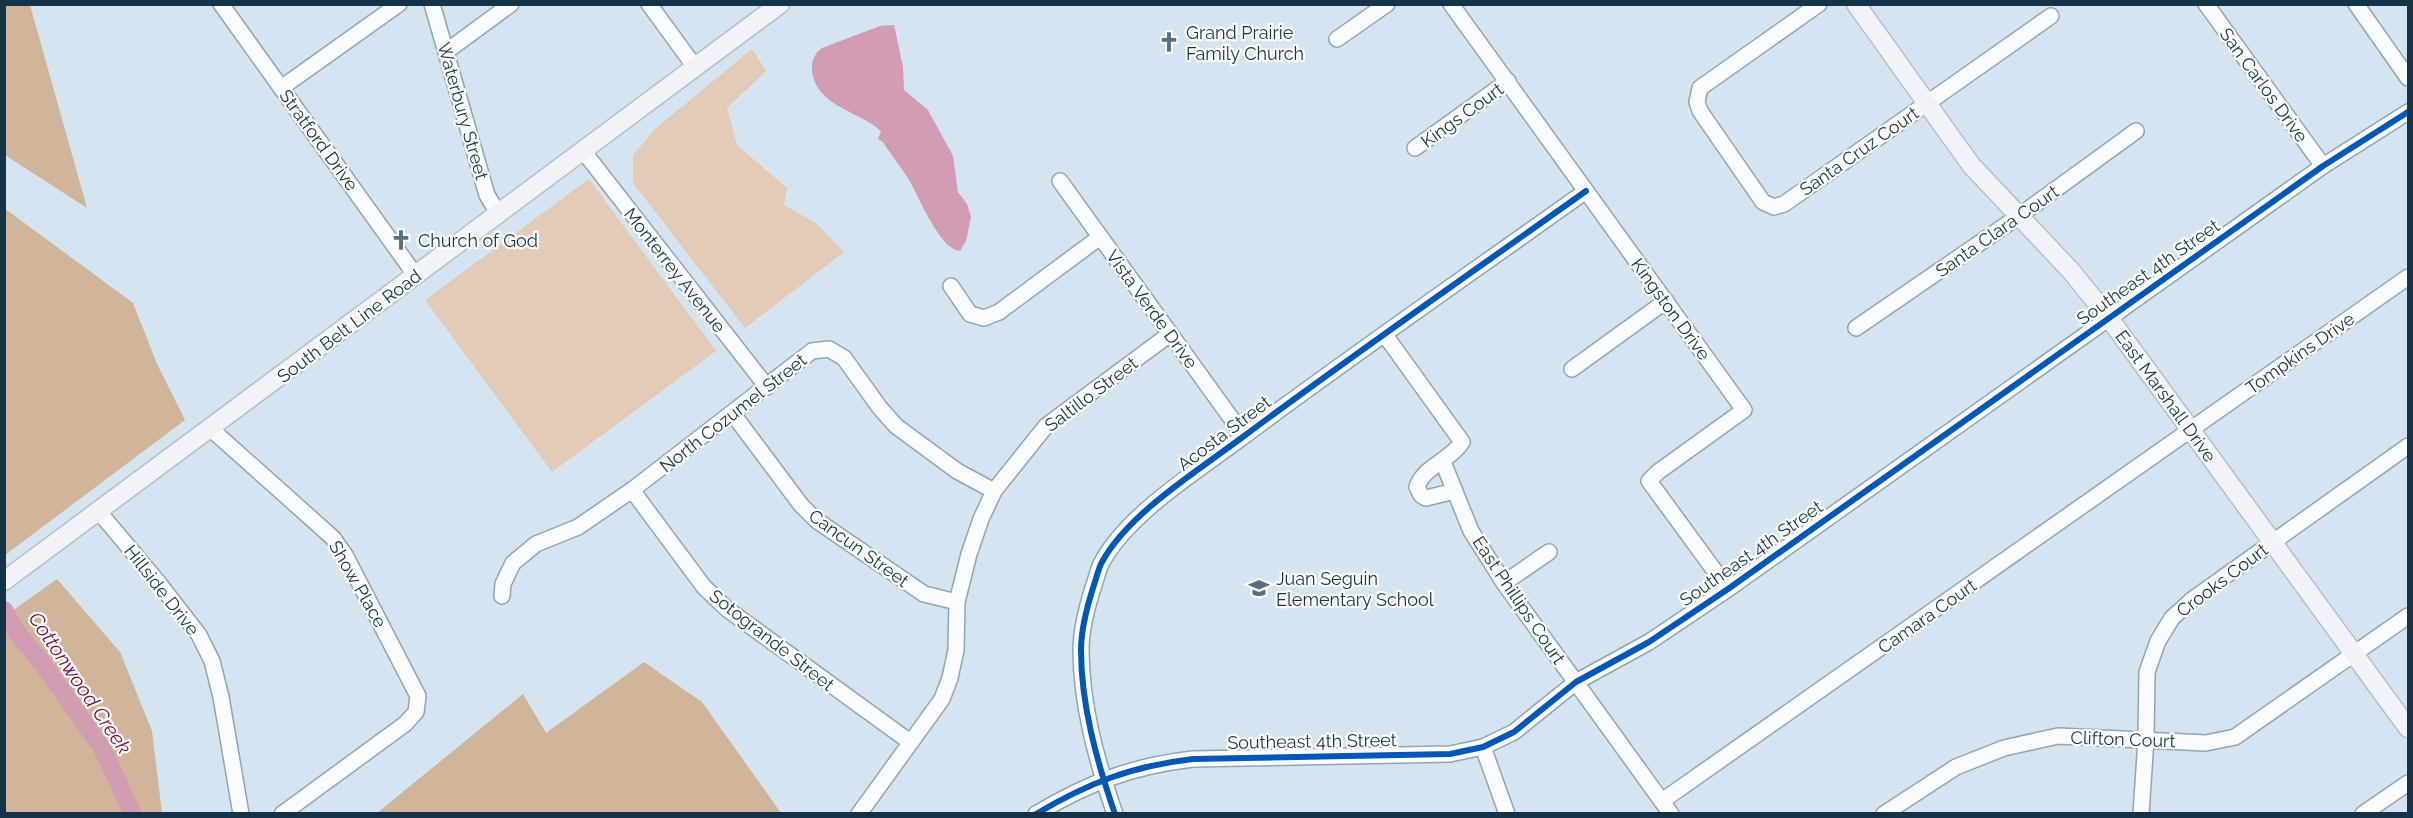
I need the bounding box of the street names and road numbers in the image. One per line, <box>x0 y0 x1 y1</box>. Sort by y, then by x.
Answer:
street label: San Carlos Drive <box>2215 24 2313 147</box>
street label: Waterbury Street <box>433 40 493 182</box>
street label: Kings Court <box>1417 78 1507 152</box>
street label: Stratford Drive <box>275 85 363 195</box>
street label: Santa Cruz Court <box>1795 102 1923 200</box>
street label: Santa Clara Court <box>1931 181 2063 281</box>
street label: Monterrey Avenue <box>620 204 730 337</box>
street label: Southeast 4th Street <box>2073 215 2223 329</box>
street label: Vista Verde Drive <box>1102 246 1202 373</box>
street label: Kingston Drive <box>1627 254 1715 364</box>
street label: South Belt Line Road <box>273 265 425 387</box>
street label: Tompkins Drive <box>2242 308 2359 398</box>
street label: East Marshall Drive <box>2111 326 2221 466</box>
street label: North Cozumel Street <box>656 349 810 477</box>
street label: Saltillo Street <box>1041 352 1141 436</box>
street label: Acosta Street <box>1173 391 1275 475</box>
street label: Southeast 4th Street <box>1676 496 1826 610</box>
street label: Cancun Street <box>805 505 913 591</box>
street label: East Phillips Court <box>1468 532 1570 668</box>
street label: Show Place <box>325 537 392 632</box>
street label: Crooks Court <box>2172 539 2272 621</box>
street label: Hillside Drive <box>120 541 204 640</box>
street label: Camara Court <box>1874 574 1980 658</box>
street label: Sotogrande Street <box>706 585 838 695</box>
street label: Clifton Court <box>2070 727 2176 751</box>
street label: Southeast 4th Street <box>1227 729 1397 753</box>

